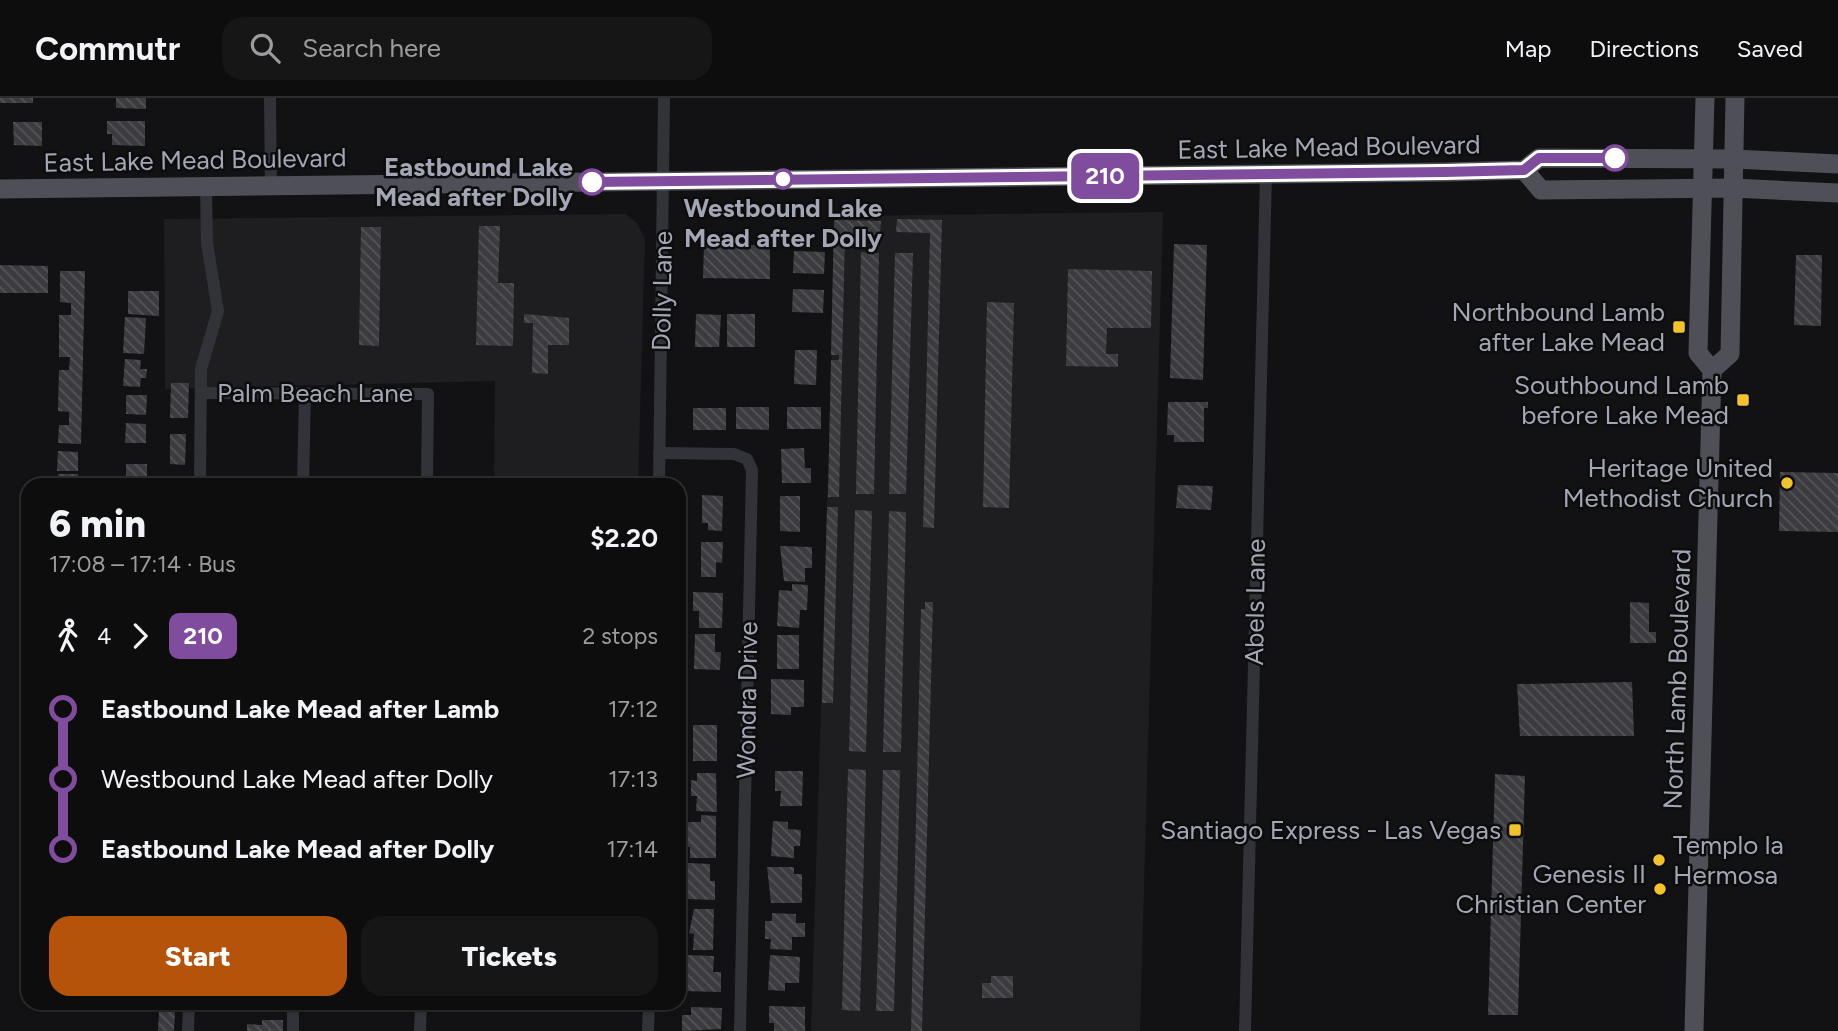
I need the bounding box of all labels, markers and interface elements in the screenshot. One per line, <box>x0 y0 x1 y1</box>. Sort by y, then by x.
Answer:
search box <box>222 17 712 80</box>
text: Commutr <box>35 29 180 68</box>
icon: search <box>246 29 284 67</box>
text: Search here <box>302 32 441 64</box>
text: Map <box>1505 34 1551 63</box>
text: Directions <box>1589 34 1699 63</box>
text: Saved <box>1737 34 1803 63</box>
street label: East Lake Mead Boulevard <box>1177 128 1481 166</box>
street label: East Lake Mead Boulevard <box>43 141 347 179</box>
unlabelled marker <box>1602 145 1628 171</box>
place label: Eastbound Lake Mead after Dolly <box>375 151 573 213</box>
line badge: 210 <box>1065 153 1145 199</box>
text: 210 <box>1085 161 1125 190</box>
marker: Eastbound Lake Mead after Dolly <box>579 169 605 195</box>
marker: Westbound Lake Mead after Dolly <box>773 169 793 189</box>
place label: Westbound Lake Mead after Dolly <box>684 192 882 254</box>
street label: Dolly Lane <box>645 231 679 351</box>
place label: Northbound Lamb after Lake Mead <box>1452 296 1665 358</box>
marker: Northbound Lamb after Lake Mead <box>1671 319 1687 335</box>
place label: Southbound Lamb before Lake Mead <box>1514 369 1729 431</box>
street label: Palm Beach Lane <box>217 377 413 409</box>
marker: Southbound Lamb before Lake Mead <box>1735 392 1751 408</box>
place label: Heritage United Methodist Church <box>1563 452 1773 514</box>
marker: Heritage United Methodist Church <box>1779 475 1795 491</box>
text: 6 min <box>49 501 146 547</box>
text: $2.20 <box>590 522 658 554</box>
street label: Abels Lane <box>1238 538 1272 666</box>
street label: North Lamb Boulevard <box>1656 548 1698 810</box>
text: 17:08 – 17:14 · Bus <box>49 550 236 578</box>
icon: walk <box>49 617 87 655</box>
icon: forward <box>121 617 159 655</box>
text: 210 <box>183 621 223 650</box>
street label: Wondra Drive <box>730 621 764 779</box>
text: 4 <box>97 622 111 650</box>
text: 2 stops <box>582 622 658 650</box>
text: Eastbound Lake Mead after Lamb <box>101 693 499 725</box>
text: 17:12 <box>608 695 658 723</box>
text: Westbound Lake Mead after Dolly <box>101 763 493 795</box>
text: 17:13 <box>608 765 658 793</box>
place label: Santiago Express - Las Vegas <box>1160 814 1501 846</box>
marker: Santiago Express - Las Vegas <box>1507 822 1523 838</box>
place label: Templo la Hermosa <box>1673 829 1784 891</box>
text: Eastbound Lake Mead after Dolly <box>101 833 494 865</box>
text: 17:14 <box>607 835 658 863</box>
marker: Templo la Hermosa <box>1651 852 1667 868</box>
place label: Genesis II Christian Center <box>1456 858 1646 920</box>
marker: Genesis II Christian Center <box>1652 881 1668 897</box>
button: Start <box>49 916 347 996</box>
button: Tickets <box>361 916 658 996</box>

